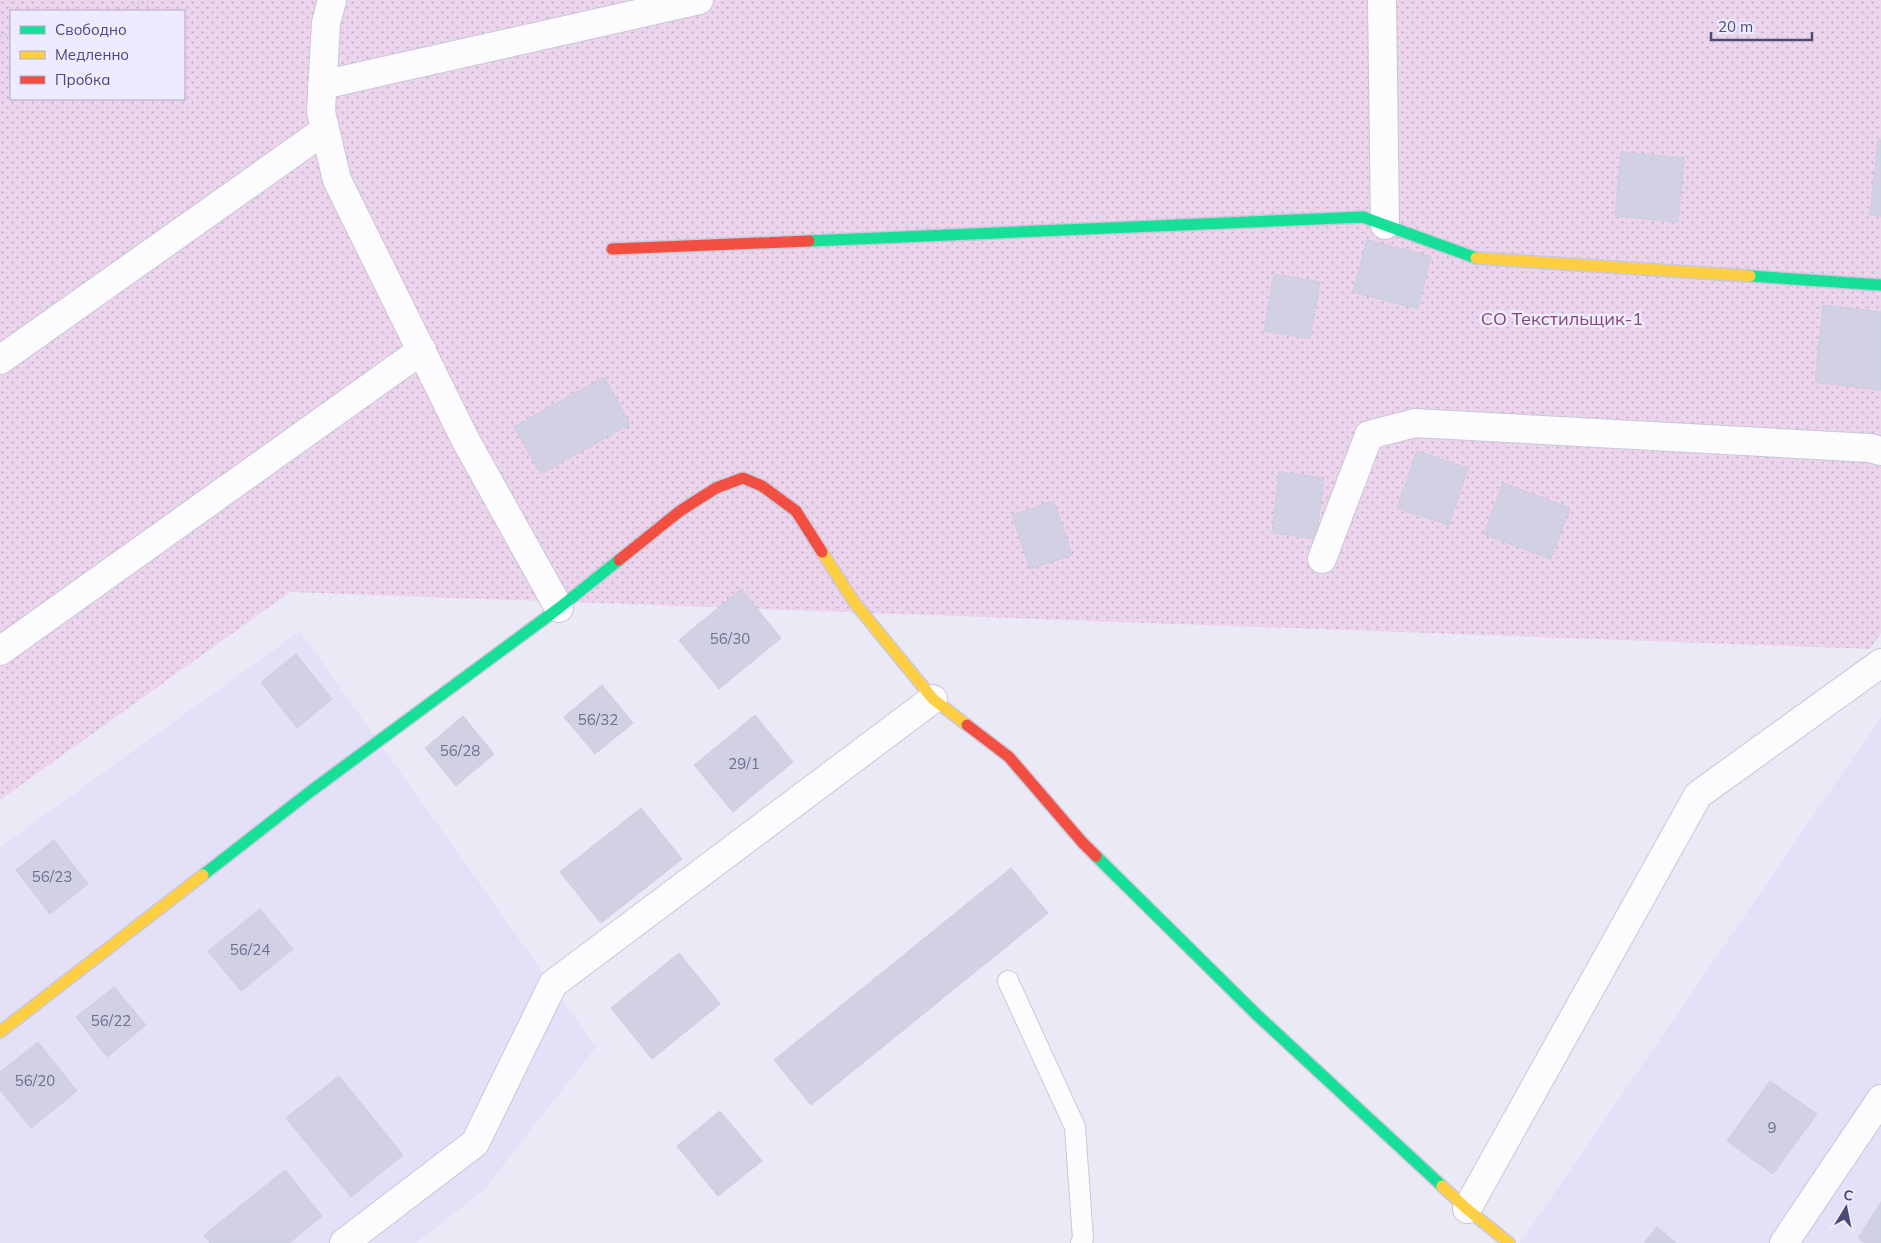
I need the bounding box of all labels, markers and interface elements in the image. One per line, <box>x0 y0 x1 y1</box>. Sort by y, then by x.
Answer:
legend <box>10 10 185 100</box>
scale bar <box>1711 10 1812 42</box>
text: 20 m <box>1718 17 1753 36</box>
text: Свободно <box>55 20 127 39</box>
text: Медленно <box>55 45 129 64</box>
text: Пробка <box>55 70 110 89</box>
park label: СО Текстильщик-1 <box>1481 307 1643 330</box>
house number: 56/30 <box>710 629 750 648</box>
house number: 56/32 <box>578 710 618 729</box>
house number: 56/28 <box>440 741 480 760</box>
house number: 29/1 <box>728 754 760 773</box>
house number: 56/23 <box>32 867 72 886</box>
house number: 56/24 <box>230 940 270 959</box>
house number: 56/22 <box>91 1011 131 1030</box>
house number: 56/20 <box>15 1071 55 1090</box>
house number: 9 <box>1767 1118 1777 1137</box>
north arrow <box>1821 1183 1871 1233</box>
text: С <box>1842 1186 1855 1205</box>

